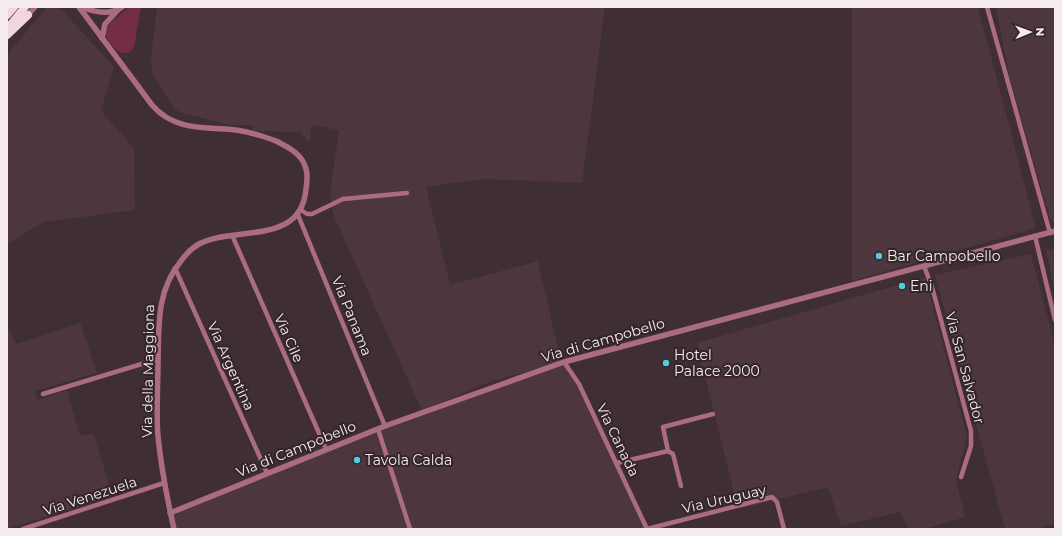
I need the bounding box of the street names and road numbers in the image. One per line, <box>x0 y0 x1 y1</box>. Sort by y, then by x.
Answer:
street label: Via Panama <box>328 274 376 358</box>
street label: Via della Maggiona <box>138 304 158 438</box>
street label: Via San Salvador <box>941 310 989 426</box>
street label: Via Cile <box>270 311 308 365</box>
street label: Via di Campobello <box>539 314 667 366</box>
street label: Via Argentina <box>203 319 259 413</box>
street label: Via Canada <box>593 401 643 479</box>
street label: Via di Campobello <box>233 417 359 481</box>
street label: Via Venezuela <box>41 472 139 520</box>
street label: Via Uruguay <box>680 480 768 517</box>

